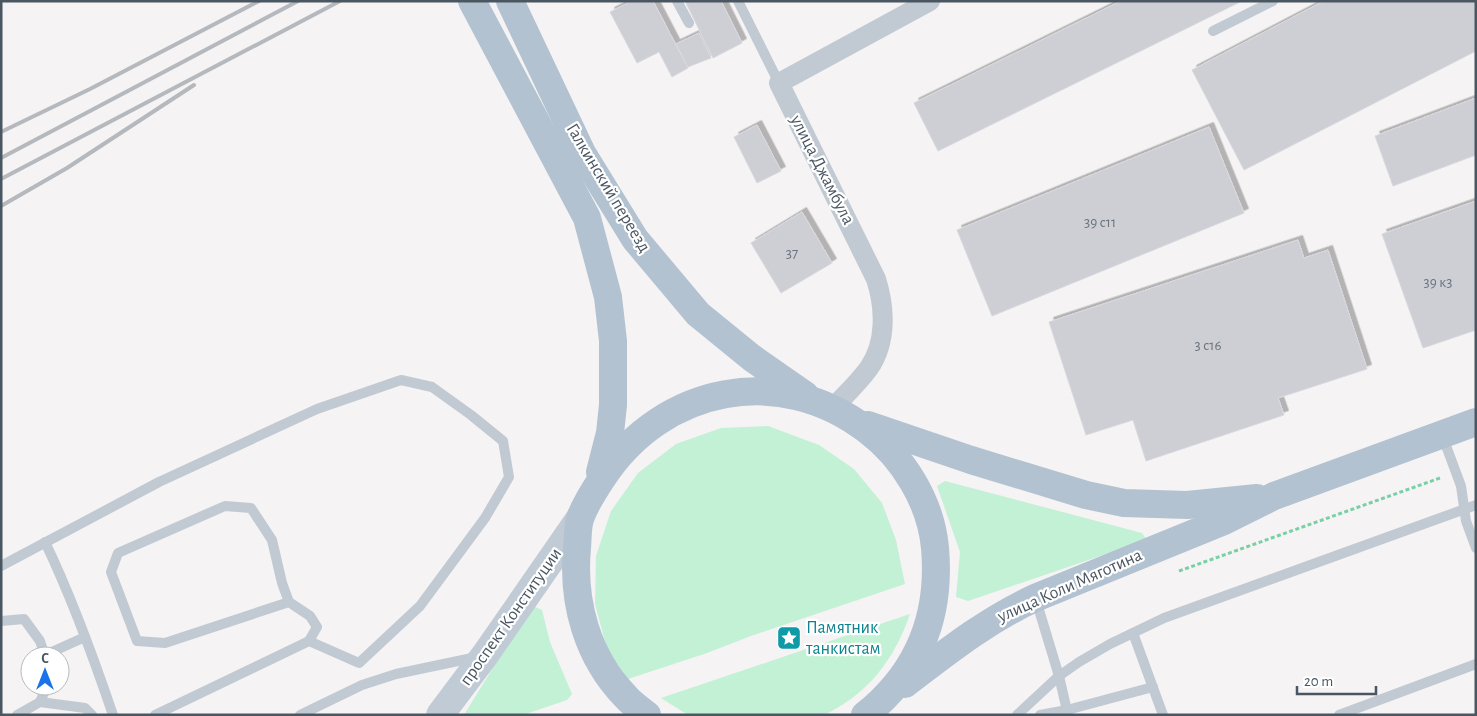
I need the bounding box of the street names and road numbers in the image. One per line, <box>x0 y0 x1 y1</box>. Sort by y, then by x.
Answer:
street label: улица Джамбула <box>786 111 858 228</box>
street label: Галкинский переезд <box>563 120 653 256</box>
street label: проспект Конституции <box>457 545 565 689</box>
street label: улица Коли Мяготина <box>994 546 1145 626</box>

